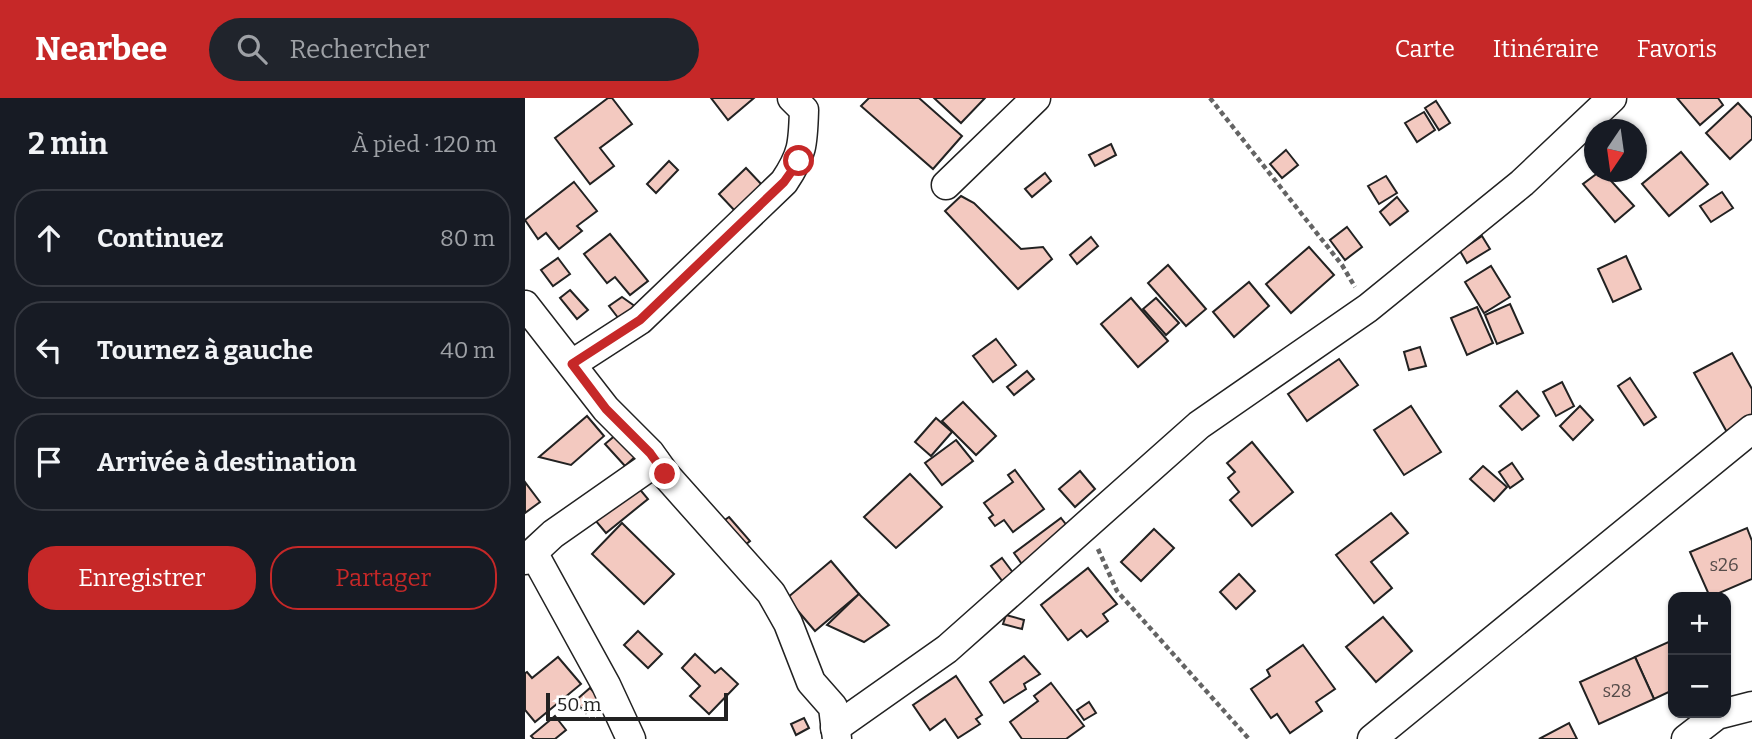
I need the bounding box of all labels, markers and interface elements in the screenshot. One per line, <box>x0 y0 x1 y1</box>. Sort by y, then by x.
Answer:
search box <box>209 18 699 81</box>
text: Nearbee <box>35 29 167 69</box>
icon: search <box>233 30 271 68</box>
text: Rechercher <box>289 34 429 65</box>
text: Carte <box>1395 35 1455 63</box>
text: Itinéraire <box>1493 35 1599 63</box>
text: Favoris <box>1637 35 1717 63</box>
north arrow <box>1584 119 1647 182</box>
text: 2 min <box>28 126 108 162</box>
text: À pied · 120 m <box>352 130 497 158</box>
route start <box>783 145 814 176</box>
icon: ahead <box>30 219 68 257</box>
text: Continuez <box>97 223 224 254</box>
text: 80 m <box>440 224 495 252</box>
icon: left <box>30 331 68 369</box>
text: Tournez à gauche <box>97 335 313 366</box>
text: 40 m <box>440 336 495 364</box>
icon: arrive <box>30 443 68 481</box>
text: Arrivée à destination <box>97 447 356 478</box>
route end <box>649 458 680 489</box>
button: Enregistrer <box>28 546 256 610</box>
button: Partager <box>270 546 497 610</box>
house number: s26 <box>1710 554 1738 576</box>
map controls <box>1668 592 1731 718</box>
button: + <box>1668 592 1731 655</box>
button: − <box>1668 655 1731 718</box>
house number: s28 <box>1602 680 1632 702</box>
scale bar <box>546 690 728 722</box>
text: 50 m <box>557 693 601 716</box>

